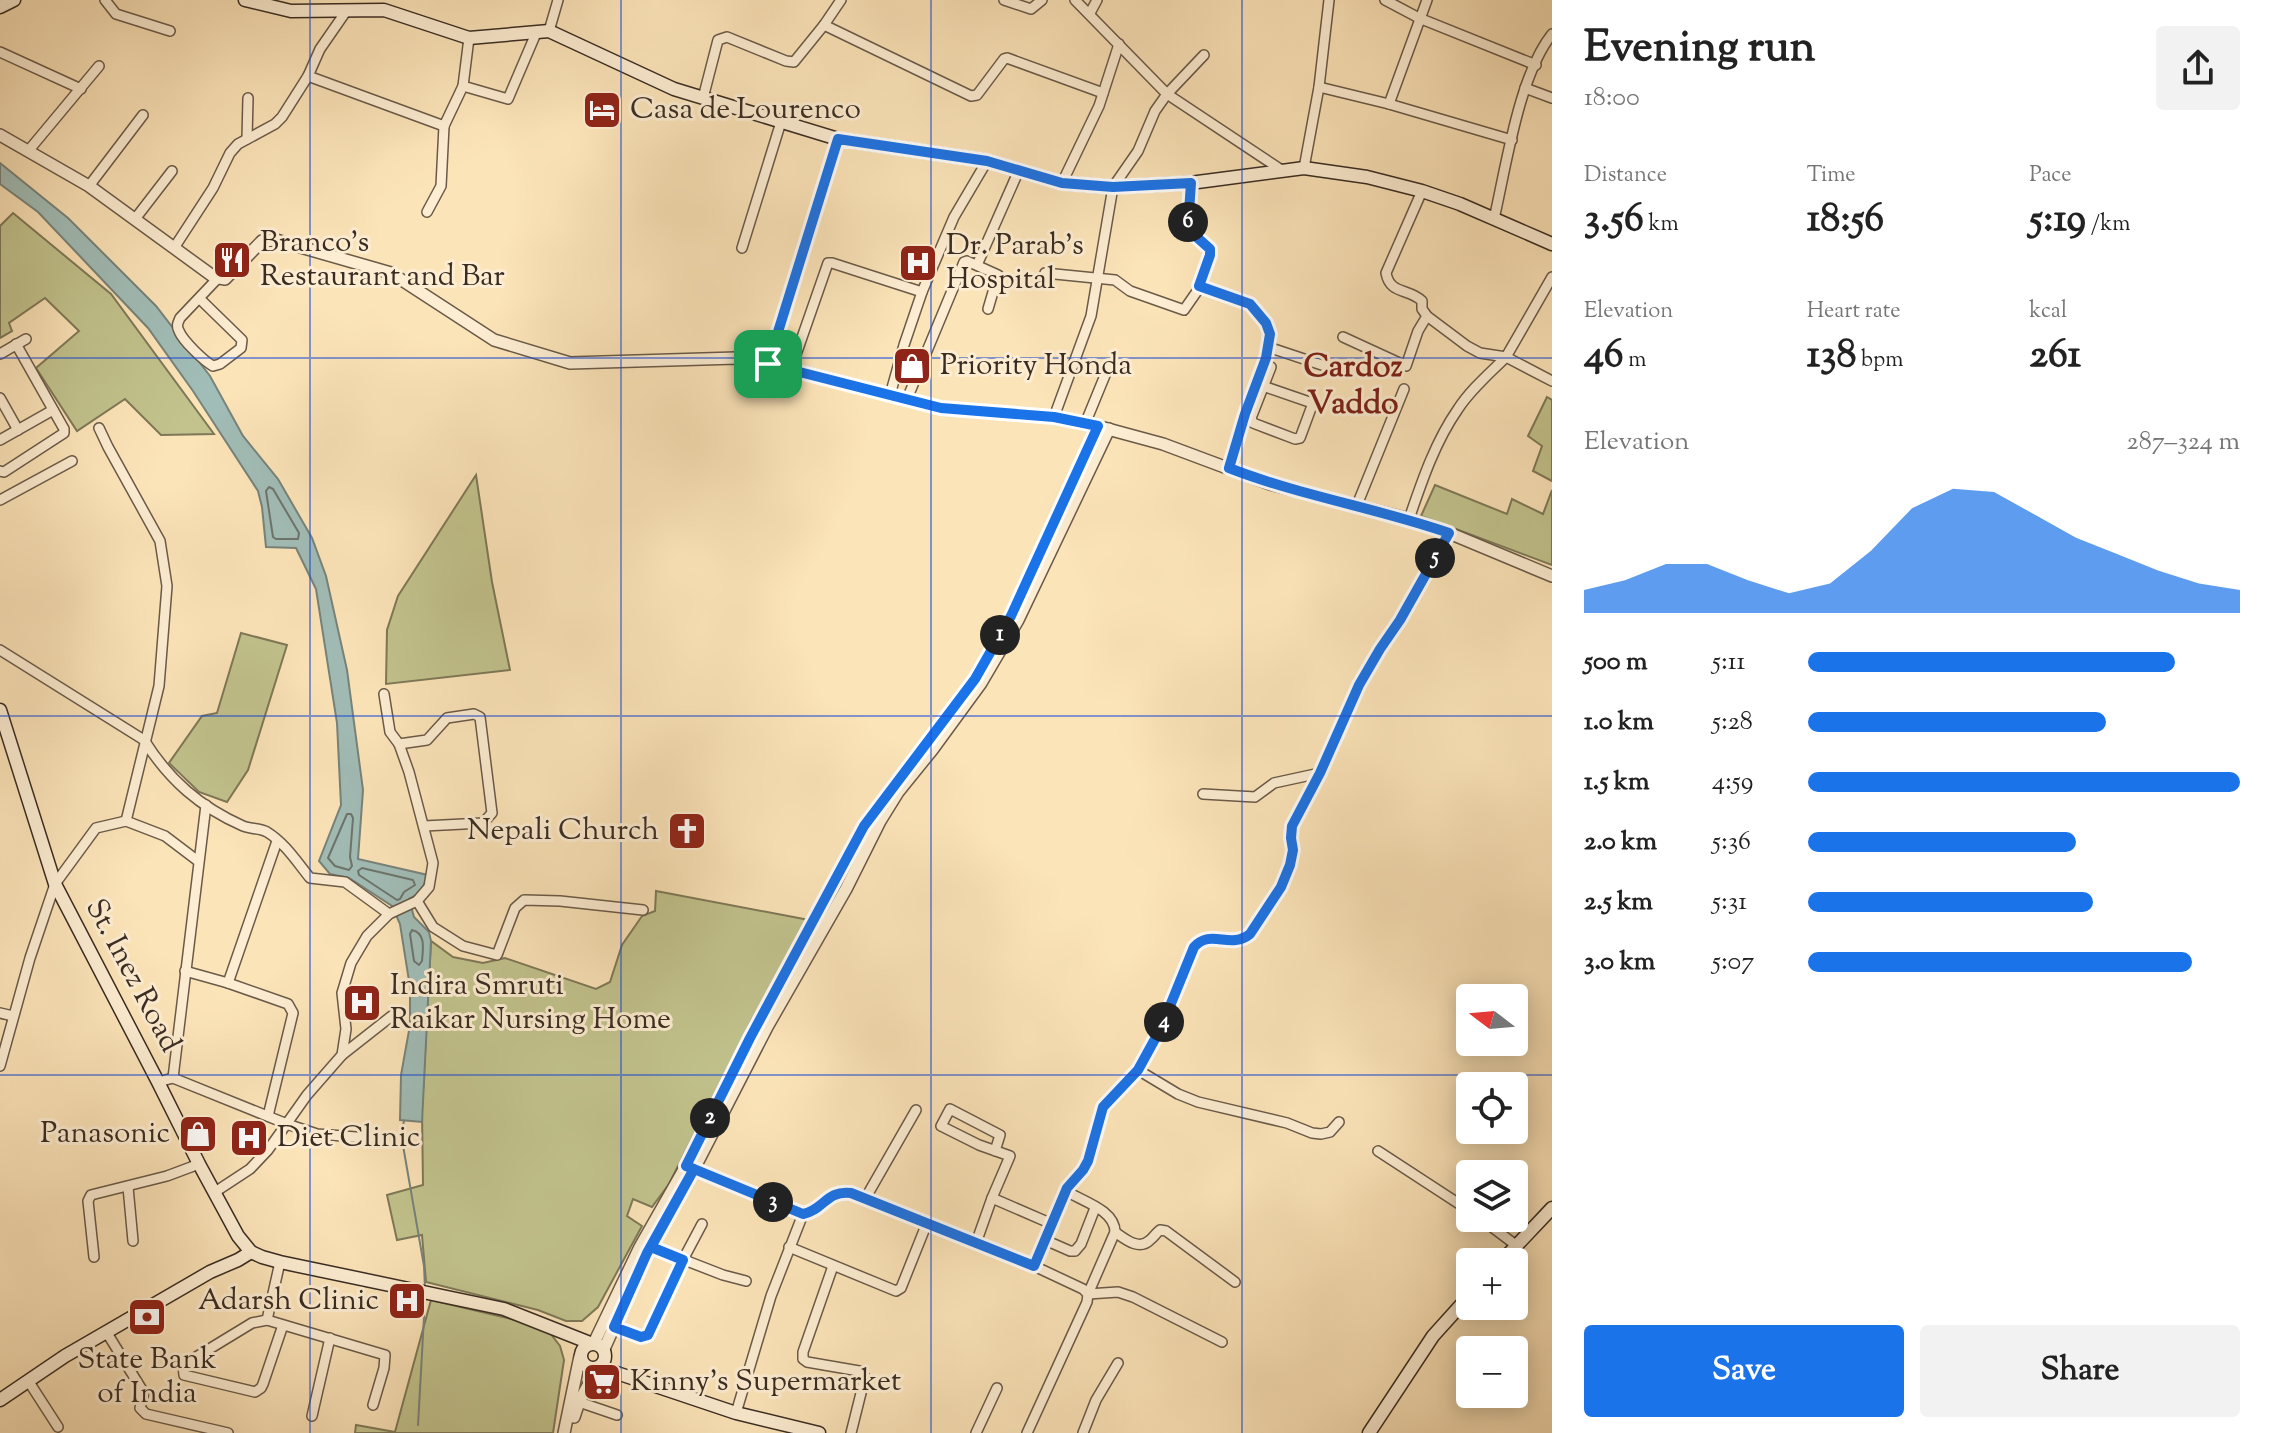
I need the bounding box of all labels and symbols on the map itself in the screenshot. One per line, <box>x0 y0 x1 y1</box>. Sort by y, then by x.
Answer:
hotel icon: Casa de Lourenco <box>581 89 623 131</box>
place label: Casa de Lourenco <box>630 89 861 132</box>
pin: 6 <box>1168 202 1208 242</box>
place label: Branco's Restaurant and Bar <box>260 222 505 299</box>
place label: Dr. Parab's Hospital <box>946 225 1084 302</box>
restaurant icon: Branco's Restaurant and Bar <box>211 239 253 281</box>
hospital icon: Dr. Parab's Hospital <box>897 242 939 284</box>
pin <box>734 330 802 398</box>
shop icon: Priority Honda <box>891 345 933 387</box>
place label: Priority Honda <box>940 345 1132 388</box>
district label: Cardoz Vaddo <box>1303 345 1403 428</box>
pin: 5 <box>1415 538 1455 578</box>
pin: 1 <box>980 615 1020 655</box>
place label: Nepali Church <box>467 810 659 853</box>
church icon: Nepali Church <box>666 810 708 852</box>
street label: St. Inez Road <box>73 892 191 1061</box>
place label: Indira Smruti Raikar Nursing Home <box>390 965 671 1042</box>
hospital icon: Indira Smruti Raikar Nursing Home <box>341 982 383 1024</box>
north arrow <box>1456 984 1528 1056</box>
pin: 4 <box>1144 1002 1184 1042</box>
pin: 2 <box>690 1098 730 1138</box>
place label: Panasonic <box>40 1113 170 1156</box>
shop icon: Panasonic <box>177 1113 219 1155</box>
hospital icon: Diet Clinic <box>228 1117 270 1159</box>
place label: Diet Clinic <box>277 1117 420 1160</box>
pin: 3 <box>753 1182 793 1222</box>
place label: Adarsh Clinic <box>198 1280 379 1323</box>
hospital icon: Adarsh Clinic <box>386 1280 428 1322</box>
bank icon: State Bank of India <box>126 1296 168 1338</box>
place label: State Bank of India <box>77 1339 217 1416</box>
supermarket icon: Kinny's Supermarket <box>581 1361 623 1403</box>
place label: Kinny's Supermarket <box>630 1361 901 1404</box>

